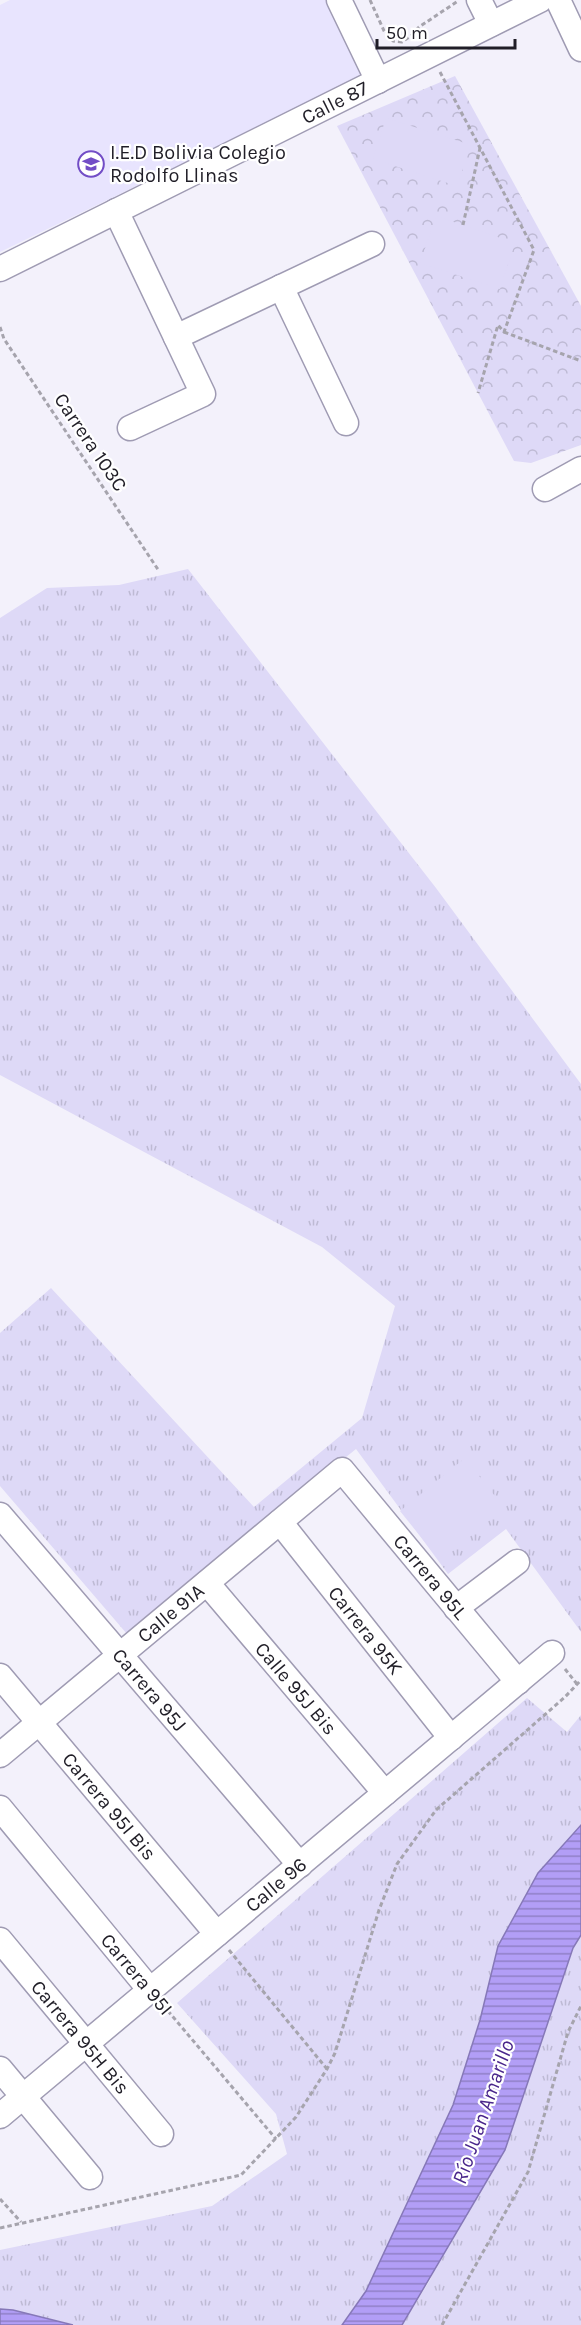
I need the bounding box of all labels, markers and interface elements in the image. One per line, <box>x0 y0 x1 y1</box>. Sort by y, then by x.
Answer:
scale bar <box>377 12 515 50</box>
text: 50 m <box>386 22 428 44</box>
street label: Calle 87 <box>298 76 373 129</box>
place label: I.E.D Bolivia Colegio Rodolfo Llinas <box>110 141 286 187</box>
school or university icon: I.E.D Bolivia Colegio Rodolfo Llinas <box>76 149 106 179</box>
street label: Carrera 103C <box>49 389 132 496</box>
street label: Carrera 95L <box>388 1530 473 1625</box>
street label: Calle 91A <box>133 1579 209 1647</box>
street label: Carrera 95K <box>323 1582 407 1679</box>
street label: Calle 95J Bis <box>250 1638 342 1740</box>
street label: Carrera 95J <box>107 1644 191 1736</box>
street label: Carrera 95I Bis <box>57 1748 161 1865</box>
street label: Calle 96 <box>241 1853 311 1917</box>
street label: Carrera 95I <box>96 1929 177 2020</box>
street label: Carrera 95H Bis <box>26 1976 134 2099</box>
water label: Río Juan Amarillo <box>447 2036 519 2187</box>

